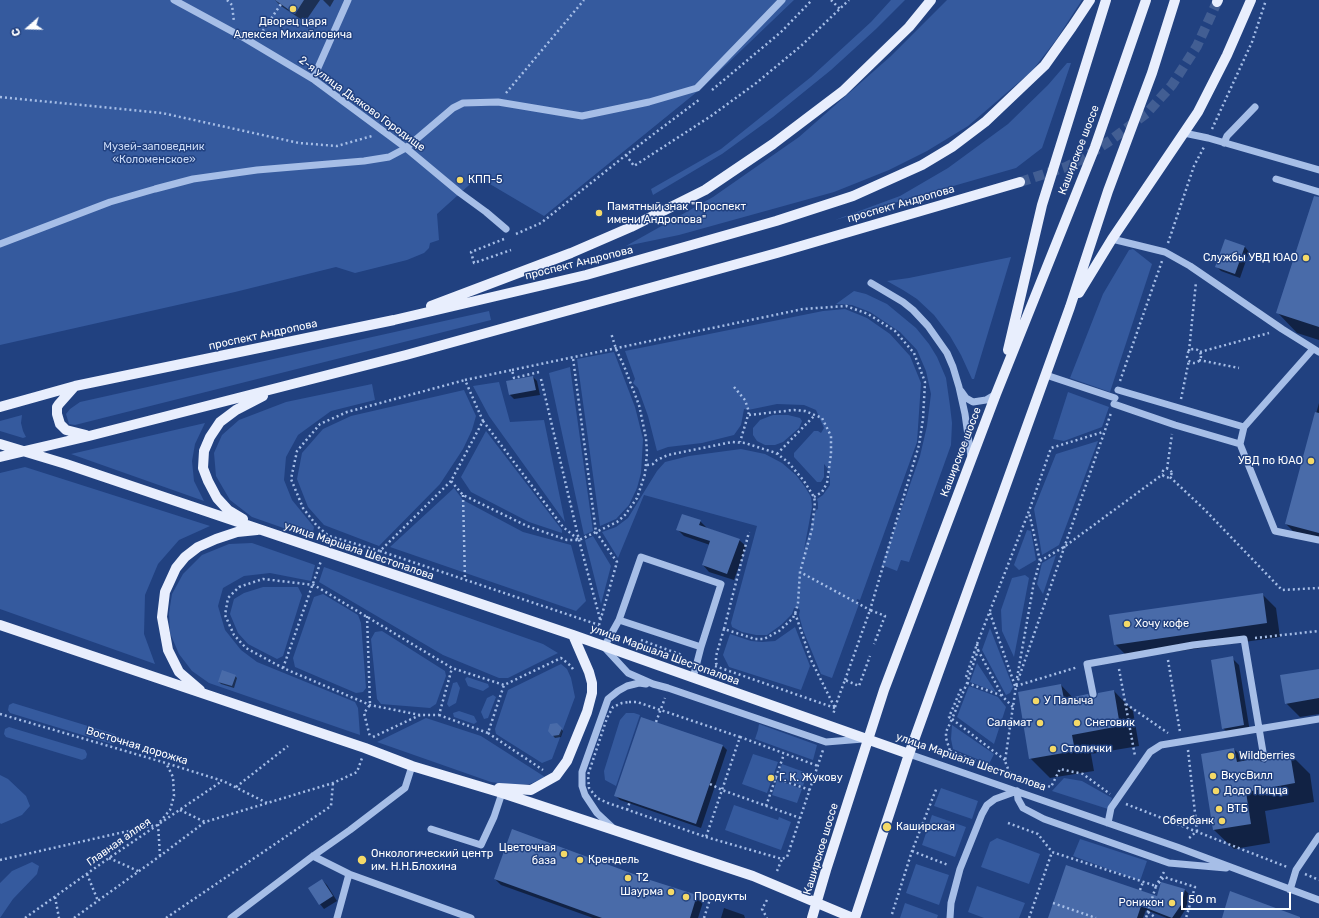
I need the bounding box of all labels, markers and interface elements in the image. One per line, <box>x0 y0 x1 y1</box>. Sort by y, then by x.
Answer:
marker: Дворец царя Алексея Михайловича <box>288 4 298 14</box>
north arrow <box>8 8 48 48</box>
place label: Дворец царя Алексея Михайловича <box>234 15 352 41</box>
text: С <box>9 26 24 38</box>
street label: 2-я улица Дьяково Городище <box>296 54 428 154</box>
street label: Каширское шоссе <box>1056 103 1102 197</box>
park label: Музей-заповедник «Коломенское» <box>103 140 205 166</box>
place label: КПП-5 <box>468 173 502 187</box>
marker: КПП-5 <box>455 175 465 185</box>
street label: проспект Андропова <box>846 182 956 226</box>
place label: Памятный знак "Проспект имени Андропова" <box>607 200 746 226</box>
marker: Памятный знак "Проспект имени Андропова" <box>594 208 604 218</box>
street label: проспект Андропова <box>524 243 634 283</box>
place label: Службы УВД ЮАО <box>1203 251 1298 265</box>
marker: Службы УВД ЮАО <box>1301 253 1311 263</box>
street label: проспект Андропова <box>207 317 319 353</box>
street label: Каширское шоссе <box>938 405 984 499</box>
place label: УВД по ЮАО <box>1238 454 1303 468</box>
marker: УВД по ЮАО <box>1306 456 1316 466</box>
street label: улица Маршала Шестопалова <box>282 519 436 583</box>
place label: Хочу кофе <box>1135 617 1189 631</box>
marker: Хочу кофе <box>1122 619 1132 629</box>
street label: улица Маршала Шестопалова <box>589 622 741 688</box>
place label: У Палыча <box>1044 694 1093 708</box>
marker: У Палыча <box>1031 696 1041 706</box>
place label: Саламат <box>987 716 1032 730</box>
place label: Снеговик <box>1085 716 1135 730</box>
marker: Саламат <box>1035 718 1045 728</box>
marker: Снеговик <box>1072 718 1082 728</box>
street label: Восточная дорожка <box>85 724 189 768</box>
street label: улица Маршала Шестопалова <box>894 730 1048 794</box>
place label: Столички <box>1061 742 1112 756</box>
marker: Столички <box>1048 744 1058 754</box>
place label: Wildberries <box>1239 749 1295 763</box>
marker: Wildberries <box>1226 751 1236 761</box>
place label: ВкусВилл <box>1221 769 1273 783</box>
place label: Г. К. Жукову <box>779 771 843 785</box>
marker: ВкусВилл <box>1208 771 1218 781</box>
marker: Г. К. Жукову <box>766 773 776 783</box>
place label: Додо Пицца <box>1224 784 1288 798</box>
marker: Додо Пицца <box>1211 786 1221 796</box>
street label: Каширское шоссе <box>801 802 841 896</box>
place label: ВТБ <box>1227 802 1248 816</box>
marker: ВТБ <box>1214 804 1224 814</box>
place label: Сбербанк <box>1163 814 1214 828</box>
street label: Главная аллея <box>84 815 154 869</box>
marker: Сбербанк <box>1217 816 1227 826</box>
place label: Каширская <box>896 820 955 834</box>
marker: Каширская <box>881 821 893 833</box>
place label: Цветочная база <box>499 841 556 867</box>
place label: Онкологический центр им. Н.Н.Блохина <box>371 847 493 873</box>
marker: Цветочная база <box>559 849 569 859</box>
place label: Крендель <box>588 853 639 867</box>
marker: Онкологический центр им. Н.Н.Блохина <box>356 854 368 866</box>
marker: Крендель <box>575 855 585 865</box>
place label: T2 <box>636 871 649 885</box>
marker: T2 <box>623 873 633 883</box>
scale bar <box>1183 884 1293 910</box>
place label: Шаурма <box>620 885 663 899</box>
marker: Шаурма <box>666 887 676 897</box>
place label: Продукты <box>694 890 747 904</box>
marker: Продукты <box>681 892 691 902</box>
text: 50 m <box>1188 892 1216 906</box>
place label: Роникон <box>1119 896 1164 910</box>
marker: Роникон <box>1167 898 1177 908</box>

